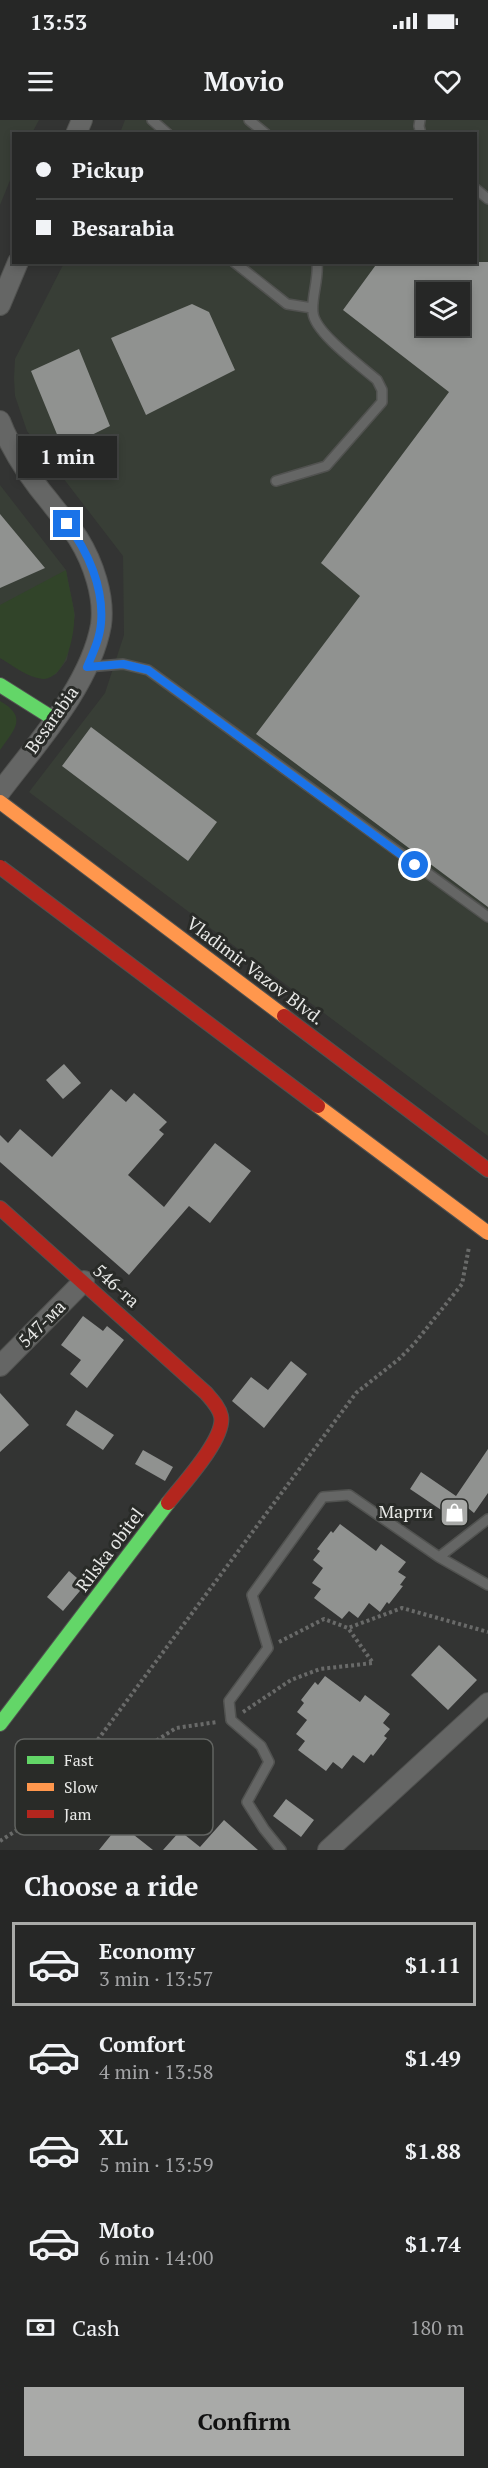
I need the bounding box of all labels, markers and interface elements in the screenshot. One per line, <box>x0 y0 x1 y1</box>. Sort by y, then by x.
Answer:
text: 13:53 <box>30 7 87 36</box>
text: Movio <box>204 63 284 99</box>
icon: menu <box>24 65 57 98</box>
icon: heart <box>431 65 464 98</box>
text: Pickup <box>72 155 144 184</box>
text: Besarabia <box>72 213 175 242</box>
map controls <box>416 282 470 336</box>
button: layers <box>416 282 470 336</box>
callout: 1 min <box>17 437 116 479</box>
text: 1 min <box>40 443 95 470</box>
route end <box>53 510 80 537</box>
street label: Besarabia <box>19 681 83 758</box>
route start <box>401 851 428 878</box>
street label: Vladimir Vazov Blvd. <box>182 911 329 1030</box>
street label: 546-та <box>88 1258 145 1312</box>
street label: 547-ма <box>12 1294 70 1352</box>
shop icon: Марти <box>438 1496 470 1528</box>
place label: Марти <box>378 1499 433 1523</box>
street label: Rilska obitel <box>70 1503 149 1596</box>
legend <box>15 1739 213 1835</box>
text: Fast <box>64 1749 94 1771</box>
text: Slow <box>64 1776 98 1798</box>
text: Jam <box>64 1803 92 1825</box>
text: Choose a ride <box>24 1868 199 1904</box>
text: Economy <box>99 1936 195 1965</box>
icon: car <box>27 1937 81 1991</box>
text: $1.11 <box>405 1950 461 1979</box>
text: 3 min · 13:57 <box>99 1965 213 1992</box>
text: Comfort <box>99 2029 185 2058</box>
icon: car <box>27 2030 81 2084</box>
text: $1.49 <box>405 2043 461 2072</box>
text: 4 min · 13:58 <box>99 2058 213 2085</box>
text: XL <box>99 2122 128 2151</box>
icon: car <box>27 2123 81 2177</box>
text: $1.88 <box>405 2136 461 2165</box>
text: 5 min · 13:59 <box>99 2151 213 2178</box>
text: Moto <box>99 2215 154 2244</box>
icon: car <box>27 2216 81 2270</box>
text: $1.74 <box>405 2229 461 2258</box>
text: 6 min · 14:00 <box>99 2244 213 2271</box>
icon: cash <box>24 2311 57 2344</box>
text: Cash <box>72 2313 120 2342</box>
text: 180 m <box>410 2314 464 2341</box>
button: Confirm <box>24 2387 464 2456</box>

